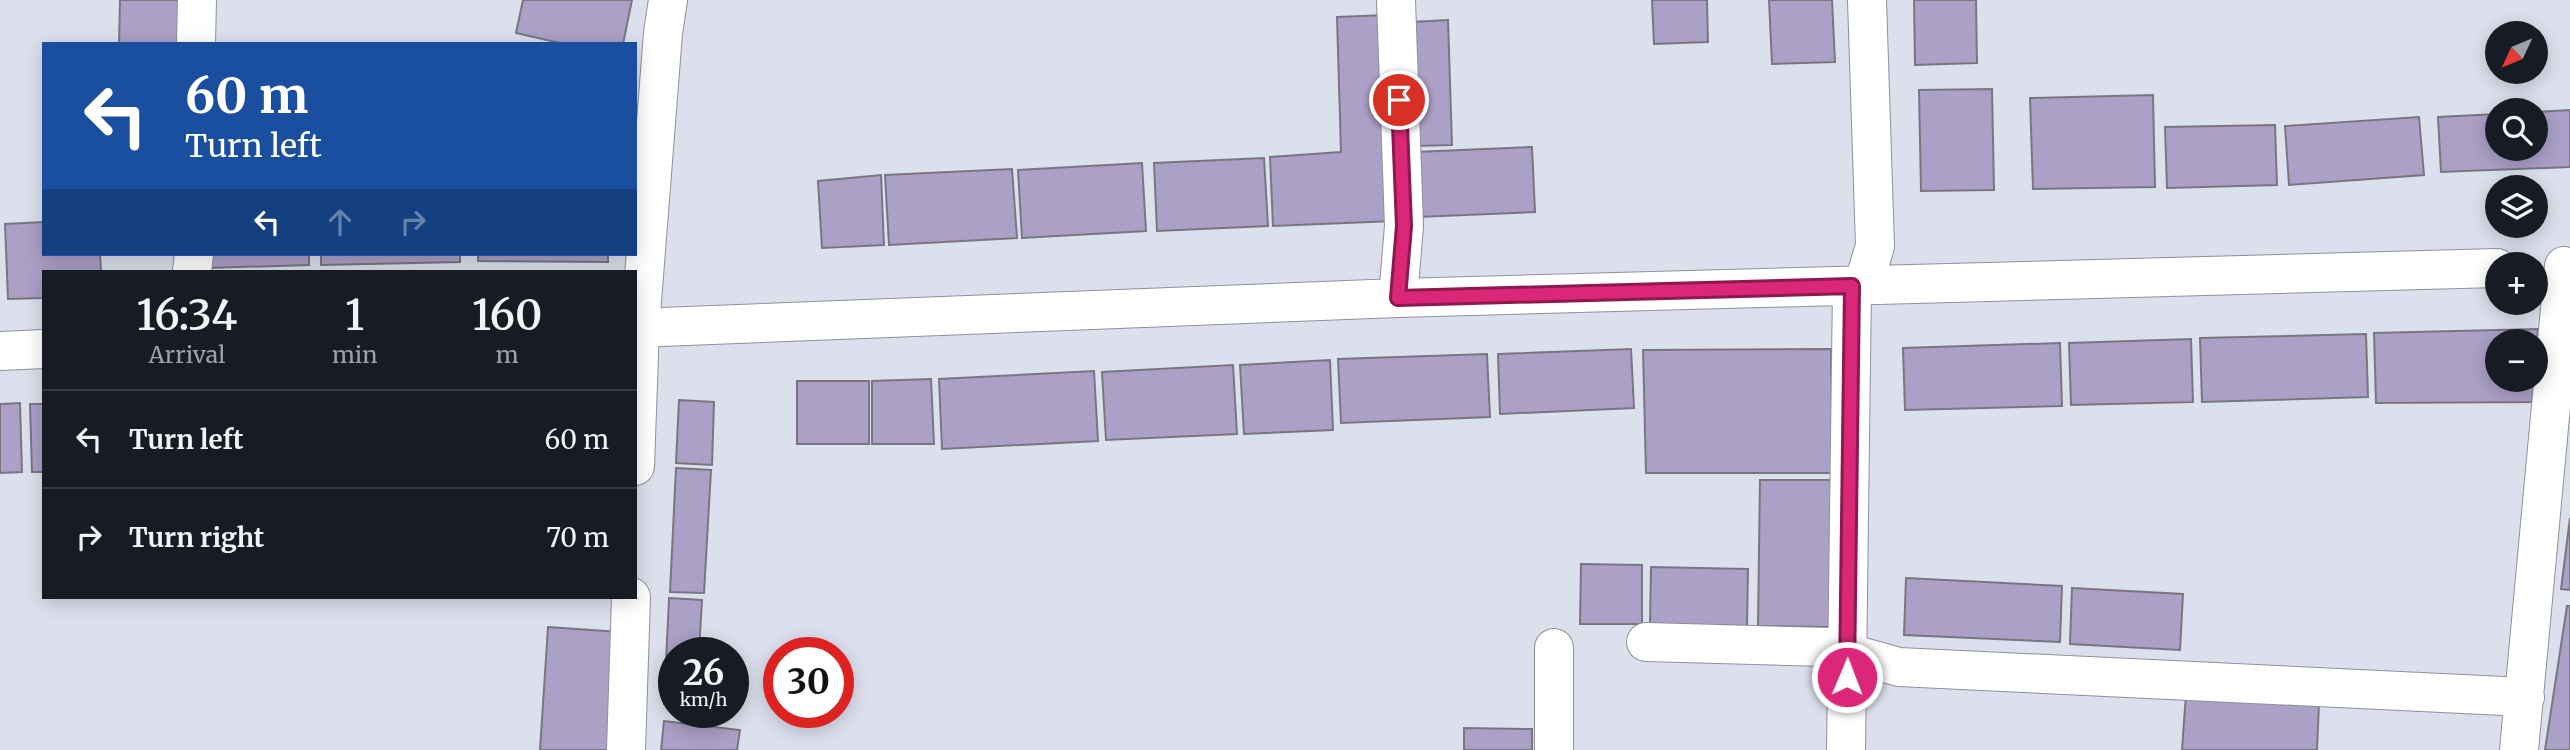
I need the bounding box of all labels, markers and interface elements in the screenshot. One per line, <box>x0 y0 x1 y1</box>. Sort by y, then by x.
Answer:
north arrow <box>2485 21 2548 84</box>
map controls <box>2485 21 2548 392</box>
text: 60 m <box>185 65 308 126</box>
icon: left <box>70 70 161 161</box>
pin <box>1369 70 1429 130</box>
icon: arrive <box>1380 81 1418 119</box>
button: search <box>2485 98 2548 161</box>
text: Turn left <box>185 126 322 166</box>
button: layers <box>2485 175 2548 238</box>
icon: left <box>248 203 286 241</box>
icon: ahead <box>321 203 359 241</box>
icon: right <box>394 203 432 241</box>
button: + <box>2485 252 2548 315</box>
text: 16:34 <box>137 289 237 341</box>
text: 1 <box>345 289 364 341</box>
text: 160 <box>472 289 542 341</box>
button: − <box>2485 329 2548 392</box>
text: Arrival <box>149 340 225 369</box>
text: min <box>332 340 377 369</box>
text: m <box>496 340 519 369</box>
icon: left <box>70 420 108 458</box>
text: Turn left <box>129 423 243 456</box>
text: 60 m <box>545 423 609 456</box>
icon: right <box>70 518 108 556</box>
text: Turn right <box>129 521 264 554</box>
text: 70 m <box>546 521 609 554</box>
speed limit sign: 30 <box>763 637 854 728</box>
position arrow <box>1810 640 1884 714</box>
text: 26 <box>683 651 724 695</box>
text: km/h <box>680 688 727 711</box>

